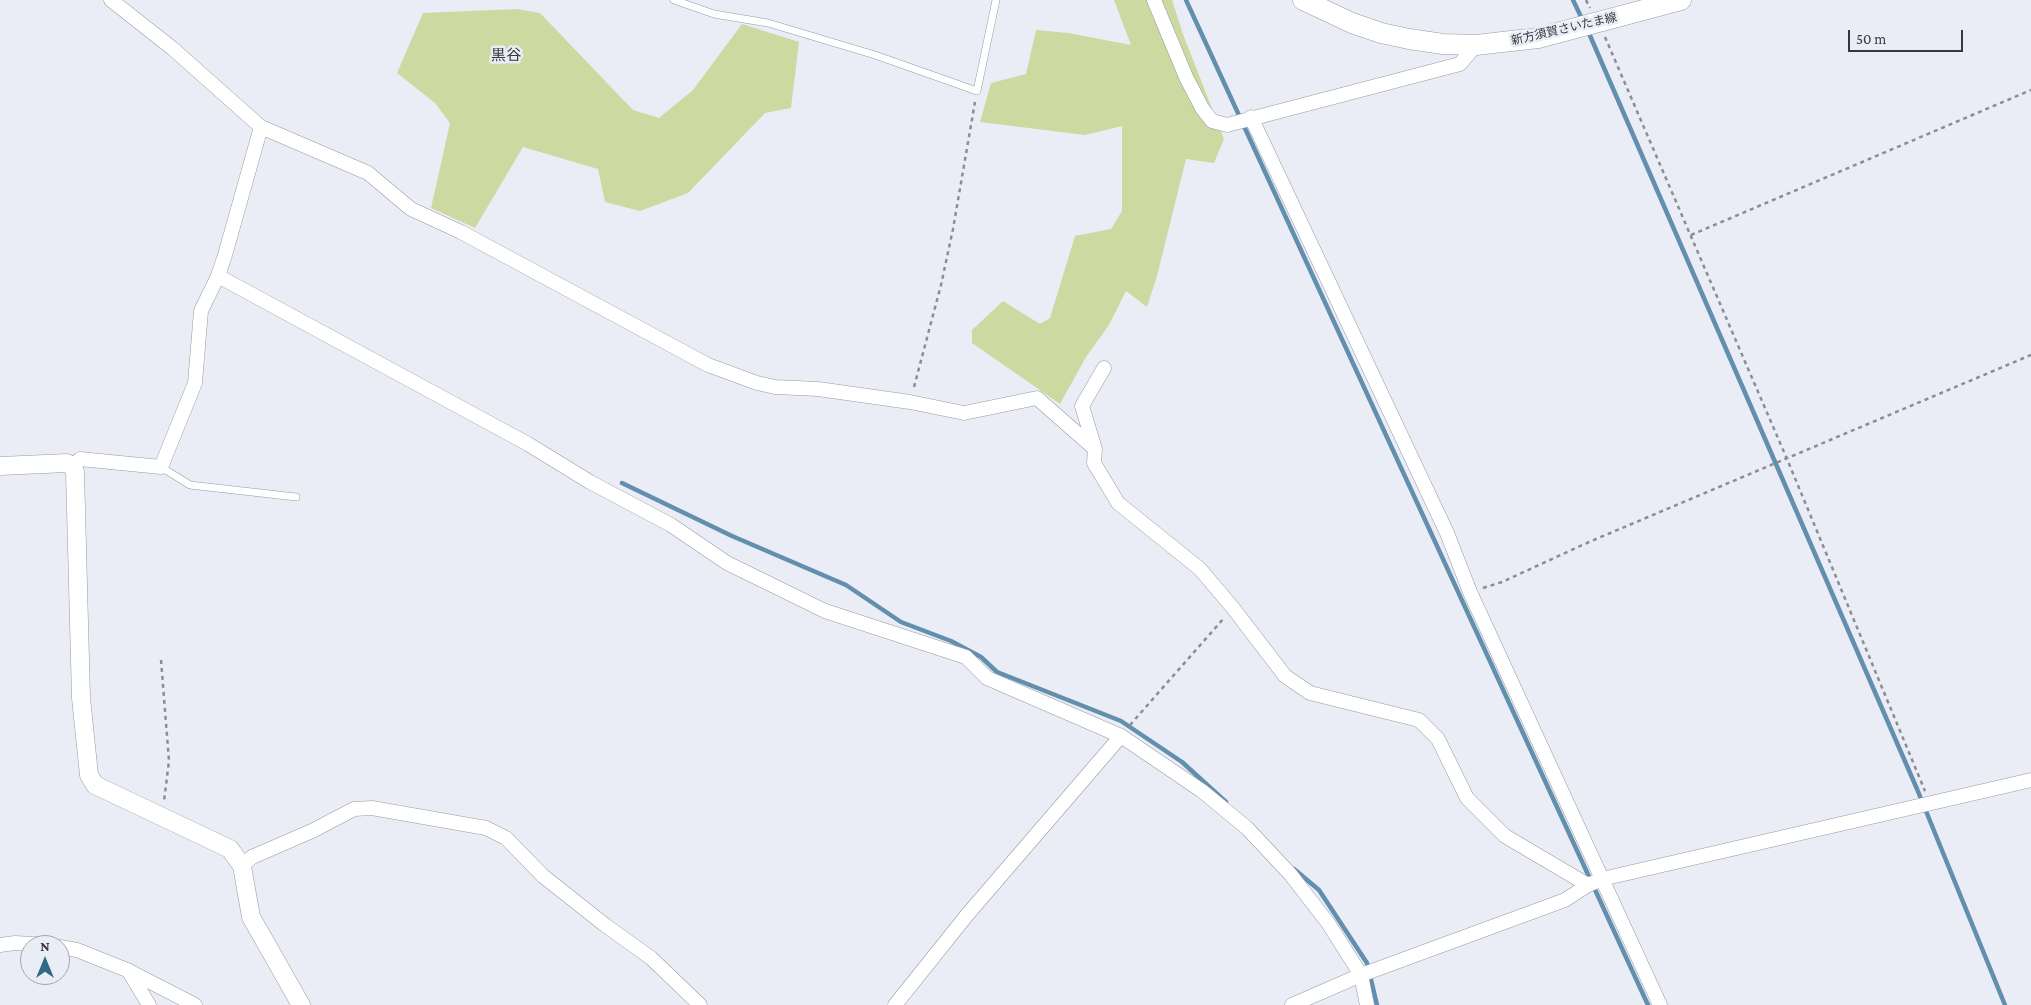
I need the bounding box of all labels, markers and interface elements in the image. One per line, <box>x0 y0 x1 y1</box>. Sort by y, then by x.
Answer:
street label: 新方須賀さいたま線 <box>1510 10 1618 48</box>
scale bar <box>1851 20 1966 52</box>
text: 50 m <box>1856 31 1886 47</box>
district label: 黒谷 <box>491 46 521 64</box>
north arrow <box>20 935 70 985</box>
text: N <box>40 938 50 954</box>

